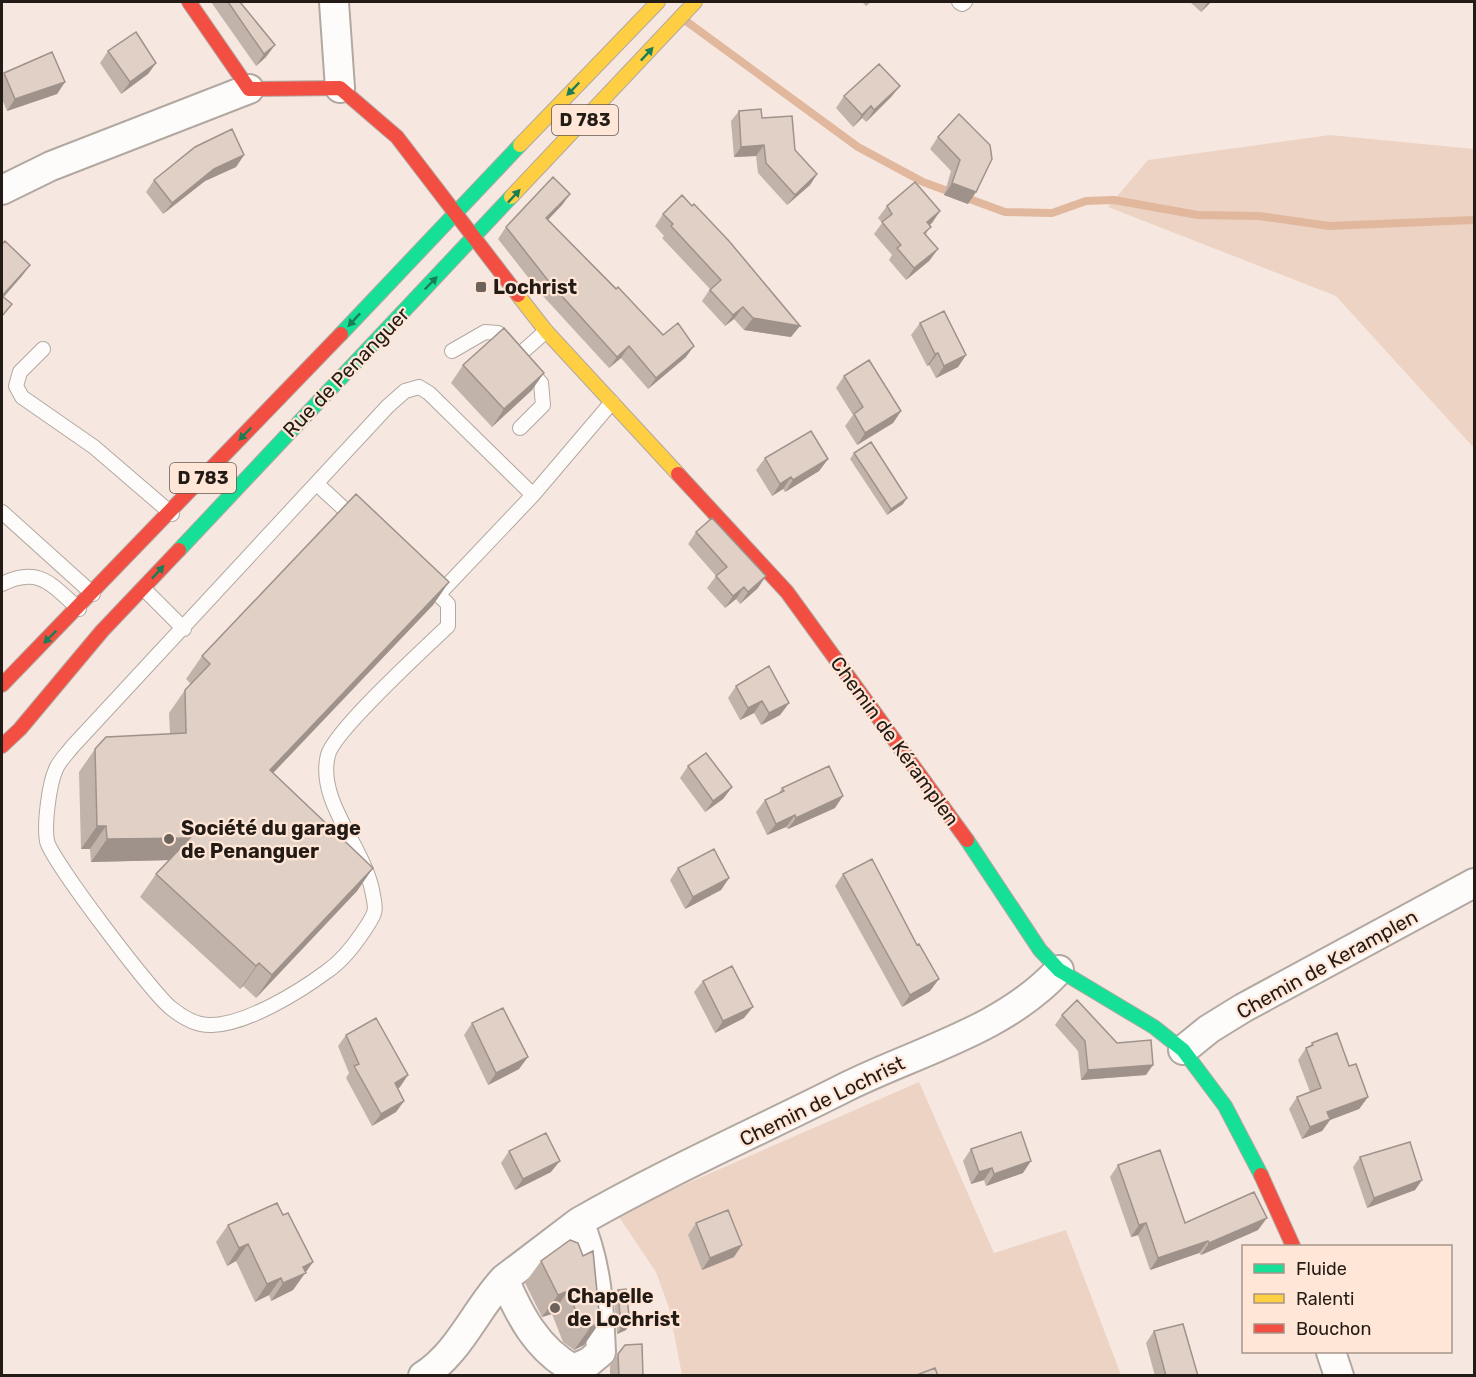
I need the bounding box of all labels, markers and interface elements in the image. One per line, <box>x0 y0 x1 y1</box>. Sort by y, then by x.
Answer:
one-way arrow <box>640 46 654 61</box>
one-way arrow <box>567 81 581 95</box>
road number: D 783 <box>552 105 618 135</box>
one-way arrow <box>507 189 520 204</box>
place label: Lochrist <box>493 275 577 299</box>
one-way arrow <box>424 276 438 290</box>
marker: Lochrist <box>474 280 488 294</box>
street label: Rue de Penanguer <box>278 302 414 442</box>
one-way arrow <box>347 313 361 327</box>
one-way arrow <box>239 426 253 440</box>
road number: D 783 <box>170 463 236 493</box>
one-way arrow <box>151 564 165 579</box>
one-way arrow <box>43 629 57 643</box>
street label: Chemin de Kéramplen <box>826 652 964 830</box>
place label: Société du garage de Penanguer <box>181 816 361 863</box>
marker: Société du garage de Penanguer <box>162 832 176 846</box>
street label: Chemin de Keramplen <box>1232 904 1422 1024</box>
street label: Chemin de Lochrist <box>736 1051 909 1151</box>
legend <box>1242 1245 1452 1353</box>
text: Fluide <box>1296 1258 1347 1280</box>
place label: Chapelle de Lochrist <box>567 1284 680 1331</box>
text: Ralenti <box>1296 1288 1354 1310</box>
marker: Chapelle de Lochrist <box>548 1301 562 1315</box>
text: Bouchon <box>1296 1318 1371 1340</box>

